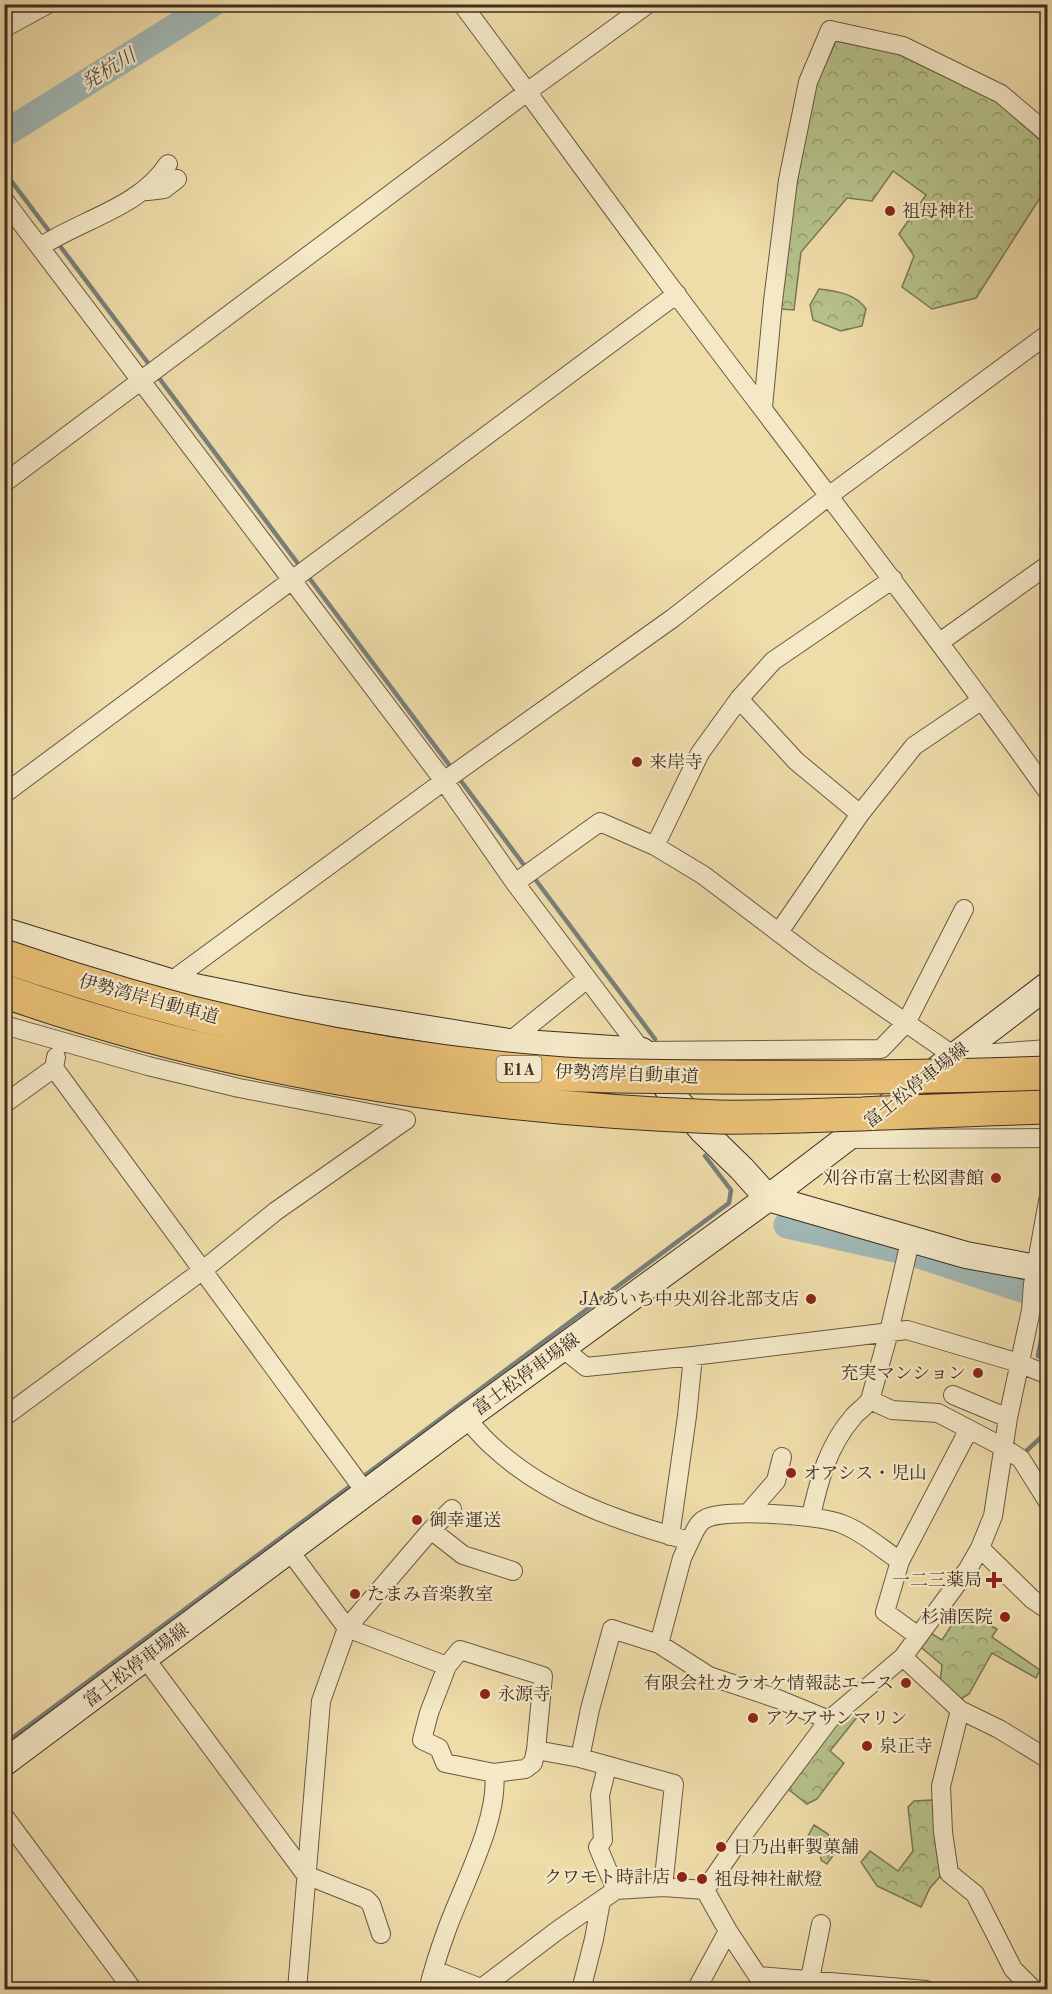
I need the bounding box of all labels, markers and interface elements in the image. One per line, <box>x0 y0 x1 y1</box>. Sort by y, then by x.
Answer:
water label: 発杭川 <box>77 44 141 95</box>
place label: 祖母神社 <box>902 201 974 221</box>
marker: 祖母神社 <box>883 204 897 218</box>
place label: 来岸寺 <box>649 752 703 772</box>
marker: 来岸寺 <box>630 755 644 769</box>
street label: 伊勢湾岸自動車道 <box>77 971 221 1027</box>
street label: 富士松停車場線 <box>860 1038 972 1132</box>
road number: E1A <box>496 1056 542 1082</box>
street label: 伊勢湾岸自動車道 <box>555 1061 699 1087</box>
place label: 刈谷市富士松図書館 <box>822 1168 984 1188</box>
marker: 刈谷市富士松図書館 <box>989 1171 1003 1185</box>
place label: JAあいち中央刈谷北部支店 <box>579 1289 799 1309</box>
marker: JAあいち中央刈谷北部支店 <box>804 1292 818 1306</box>
street label: 富士松停車場線 <box>469 1329 583 1419</box>
place label: 充実マンション <box>841 1363 966 1383</box>
marker: 充実マンション <box>971 1366 985 1380</box>
place label: オアシス・児山 <box>803 1464 927 1483</box>
marker: オアシス・児山 <box>784 1466 798 1480</box>
place label: 御幸運送 <box>429 1510 501 1530</box>
marker: 御幸運送 <box>410 1513 424 1527</box>
place label: 一二三薬局 <box>892 1570 982 1590</box>
marker: 一二三薬局 <box>987 1573 1001 1587</box>
place label: たまみ音楽教室 <box>367 1584 493 1604</box>
marker: たまみ音楽教室 <box>348 1587 362 1601</box>
place label: 杉浦医院 <box>921 1607 993 1627</box>
marker: 杉浦医院 <box>998 1610 1012 1624</box>
street label: 富士松停車場線 <box>80 1619 192 1711</box>
place label: 有限会社カラオケ情報誌エース <box>643 1673 894 1693</box>
marker: 有限会社カラオケ情報誌エース <box>899 1676 913 1690</box>
place label: 永源寺 <box>497 1684 551 1704</box>
marker: 永源寺 <box>478 1687 492 1701</box>
place label: アクアサンマリン <box>765 1710 908 1728</box>
marker: アクアサンマリン <box>746 1711 760 1725</box>
place label: 泉正寺 <box>879 1736 933 1756</box>
marker: 泉正寺 <box>860 1739 874 1753</box>
place label: 日乃出軒製菓舗 <box>733 1837 859 1857</box>
marker: 日乃出軒製菓舗 <box>714 1840 728 1854</box>
place label: クワモト時計店 <box>544 1867 670 1887</box>
place label: 祖母神社献燈 <box>714 1869 822 1889</box>
marker: クワモト時計店 <box>675 1870 689 1884</box>
marker: 祖母神社献燈 <box>695 1872 709 1886</box>

